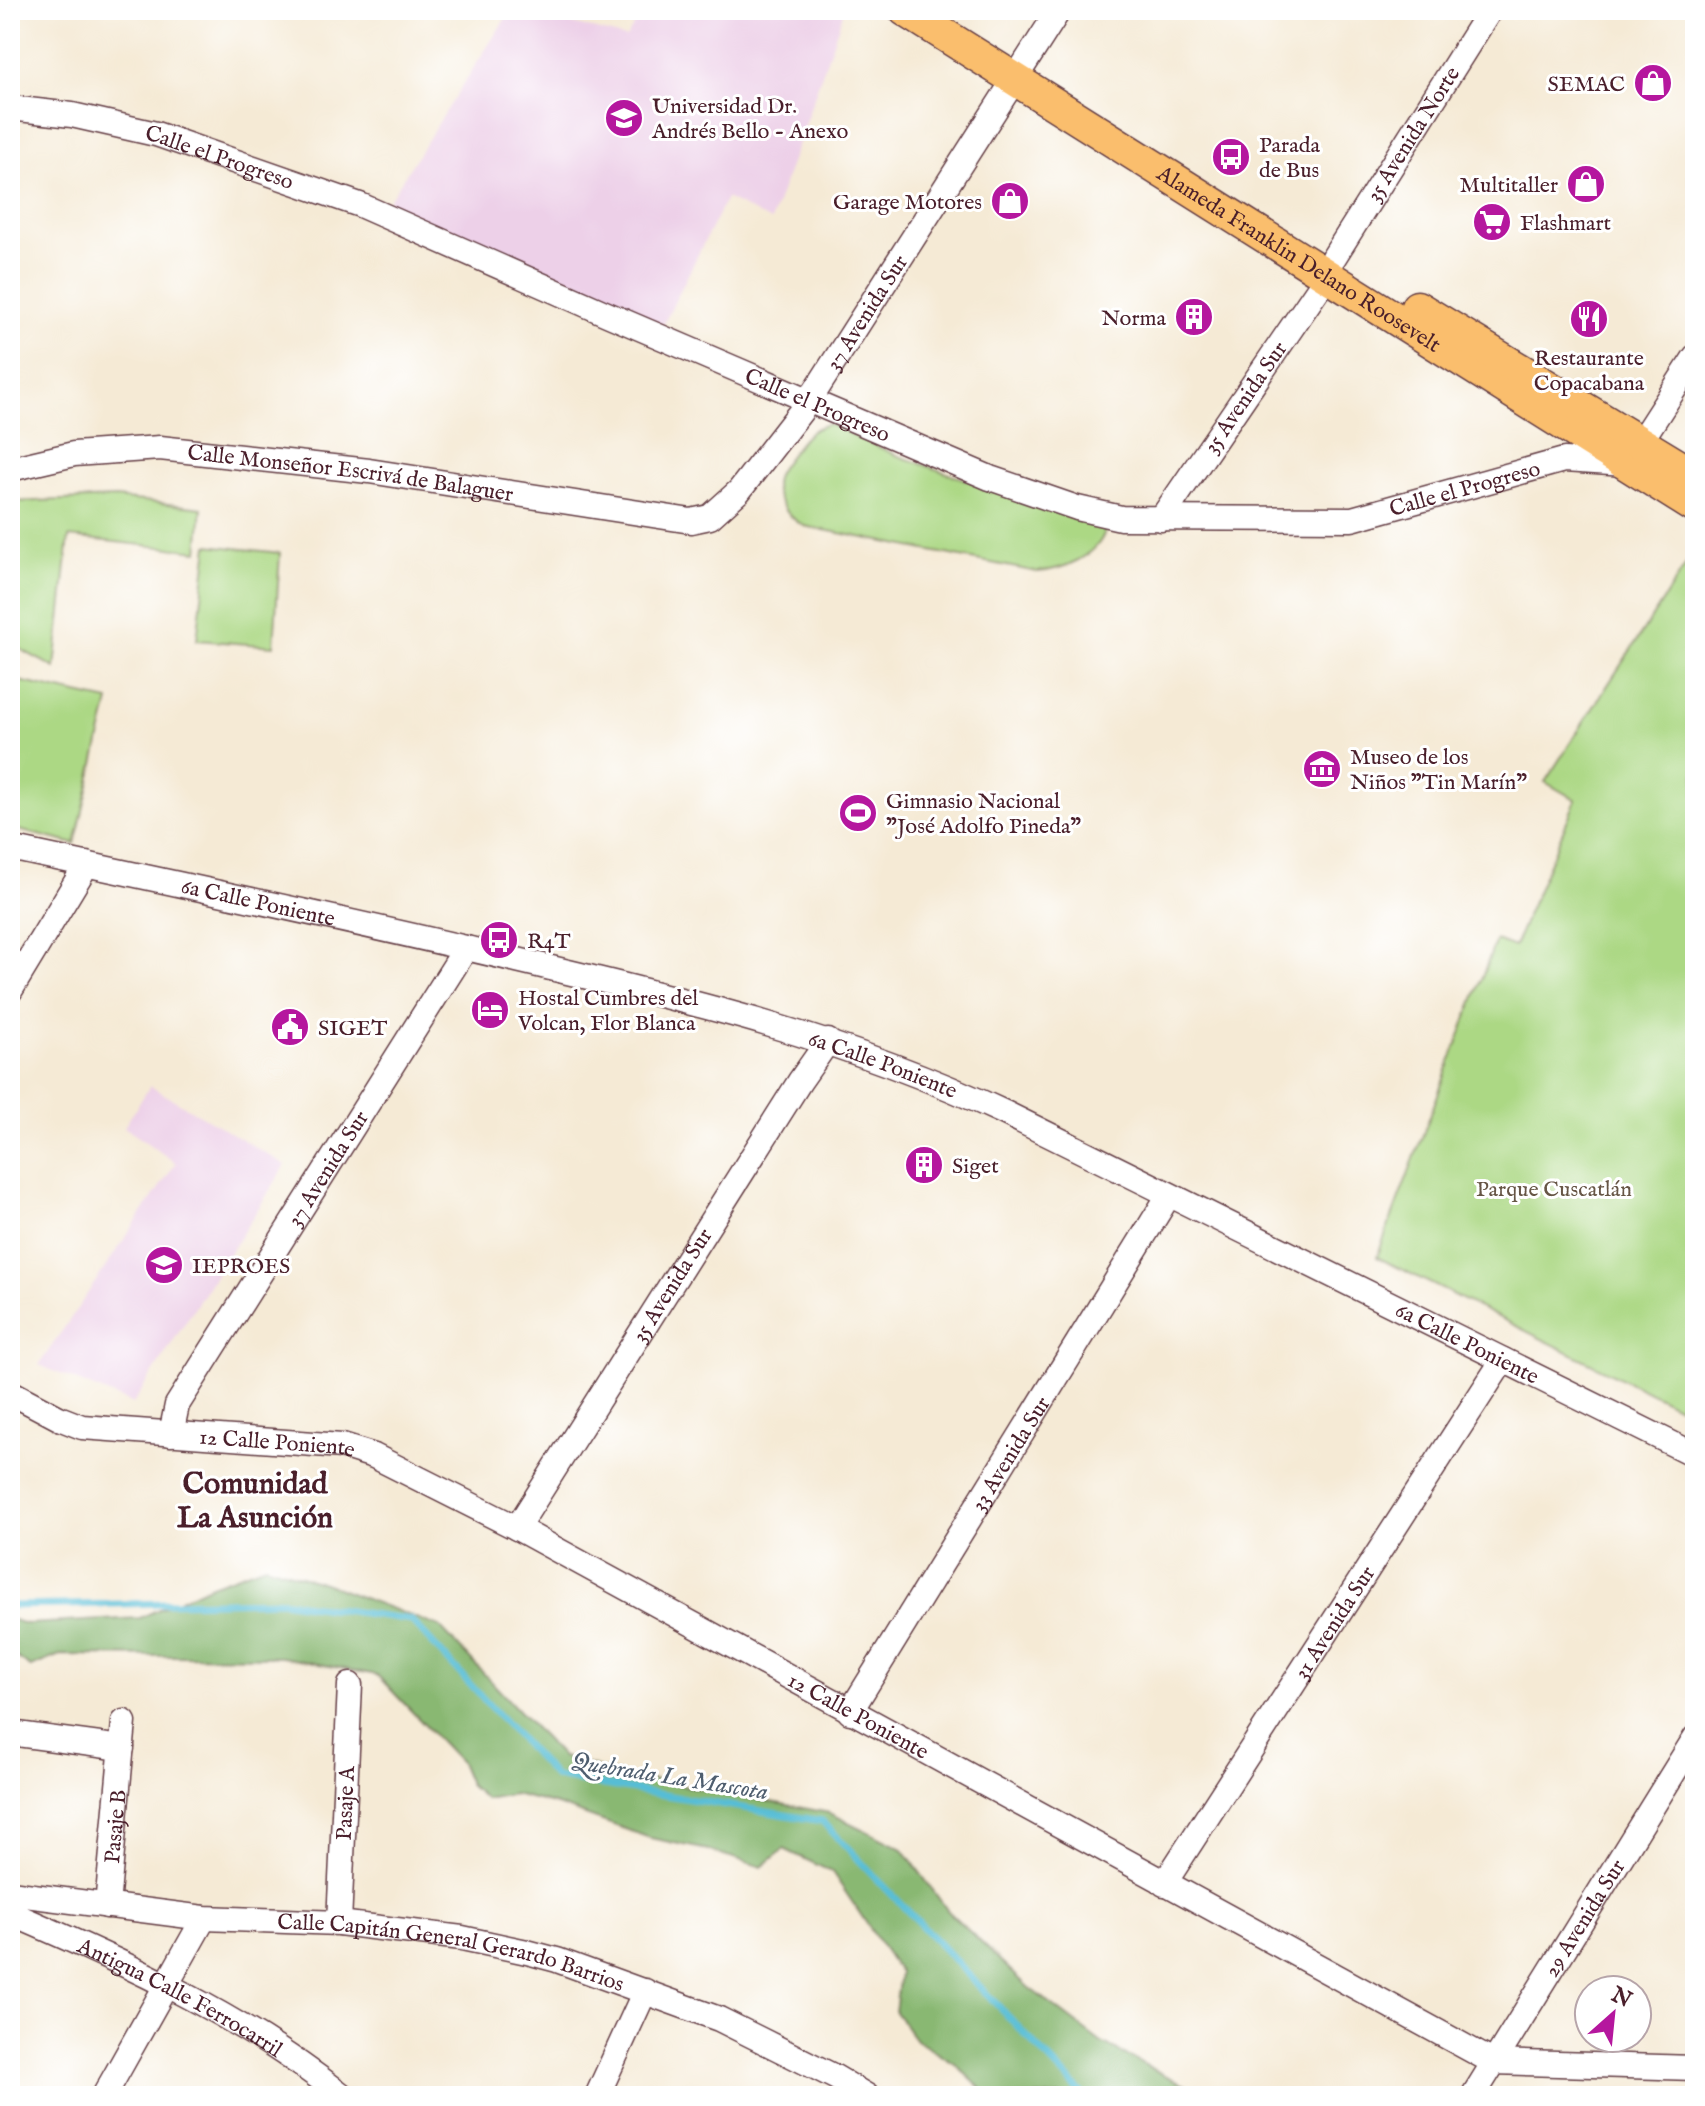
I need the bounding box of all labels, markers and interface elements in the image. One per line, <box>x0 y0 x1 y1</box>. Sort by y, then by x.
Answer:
street label: 35 Avenida Norte <box>1360 62 1467 208</box>
shop icon: SEMAC <box>1632 62 1674 104</box>
place label: SEMAC <box>1547 71 1625 99</box>
place label: Universidad Dr. Andrés Bello - Anexo <box>651 93 848 146</box>
school or university icon: Universidad Dr. Andrés Bello - Anexo <box>603 97 645 139</box>
street label: Calle el Progreso <box>142 120 297 197</box>
place label: Parada de Bus <box>1259 132 1320 185</box>
bus stop icon: Parada de Bus <box>1210 136 1252 178</box>
street label: Alameda Franklin Delano Roosevelt <box>1150 160 1446 360</box>
shop icon: Multitaller <box>1565 163 1607 205</box>
place label: Multitaller <box>1460 172 1558 200</box>
shop icon: Garage Motores <box>989 180 1031 222</box>
place label: Garage Motores <box>833 189 982 217</box>
supermarket icon: Flashmart <box>1471 201 1513 243</box>
place label: Flashmart <box>1520 210 1612 238</box>
street label: 37 Avenida Sur <box>820 250 915 376</box>
building icon: Norma <box>1173 296 1215 338</box>
restaurant icon: Restaurante Copacabana <box>1568 298 1610 340</box>
place label: Norma <box>1101 305 1166 333</box>
street label: 35 Avenida Sur <box>1198 337 1294 459</box>
place label: Restaurante Copacabana <box>1534 345 1645 398</box>
street label: Calle el Progreso <box>740 363 894 450</box>
street label: Calle Monseñor Escrivá de Balaguer <box>186 439 515 509</box>
street label: Calle el Progreso <box>1386 455 1544 524</box>
place label: Museo de los Niños "Tin Marín" <box>1350 744 1527 797</box>
museum icon: Museo de los Niños "Tin Marín" <box>1301 748 1343 790</box>
place label: Gimnasio Nacional "José Adolfo Pineda" <box>886 788 1081 841</box>
sports icon: Gimnasio Nacional "José Adolfo Pineda" <box>837 792 879 834</box>
street label: 6a Calle Poniente <box>178 873 338 934</box>
bus stop icon: R4T <box>478 919 520 961</box>
place label: R4T <box>527 928 570 956</box>
place label: Hostal Cumbres del Volcan, Flor Blanca <box>517 985 698 1038</box>
hotel icon: Hostal Cumbres del Volcan, Flor Blanca <box>469 989 511 1031</box>
public building icon: SIGET <box>269 1006 311 1048</box>
place label: SIGET <box>318 1015 387 1043</box>
street label: 6a Calle Poniente <box>804 1025 961 1106</box>
street label: 37 Avenida Sur <box>281 1106 376 1232</box>
building icon: Siget <box>903 1144 945 1186</box>
place label: Siget <box>952 1153 999 1181</box>
park label: Parque Cuscatlán <box>1476 1176 1632 1204</box>
street label: 35 Avenida Sur <box>626 1224 719 1348</box>
school or university icon: IEPROES <box>143 1244 185 1286</box>
place label: IEPROES <box>192 1253 290 1281</box>
street label: 6a Calle Poniente <box>1390 1297 1543 1391</box>
street label: 33 Avenida Sur <box>965 1392 1057 1517</box>
street label: 12 Calle Poniente <box>198 1424 358 1465</box>
district label: Comunidad La Asunción <box>177 1466 333 1538</box>
street label: 31 Avenida Sur <box>1288 1561 1382 1685</box>
street label: 12 Calle Poniente <box>782 1667 933 1767</box>
water label: Quebrada La Mascota <box>569 1747 770 1808</box>
street label: Pasaje A <box>331 1764 362 1841</box>
street label: Pasaje B <box>99 1788 134 1865</box>
street label: 29 Avenida Sur <box>1538 1855 1632 1983</box>
street label: Calle Capitán General Gerardo Barrios <box>277 1909 628 1999</box>
street label: Antigua Calle Ferrocarril <box>72 1932 287 2064</box>
north arrow <box>1573 1974 1653 2054</box>
text: N <box>1605 1981 1636 2015</box>

